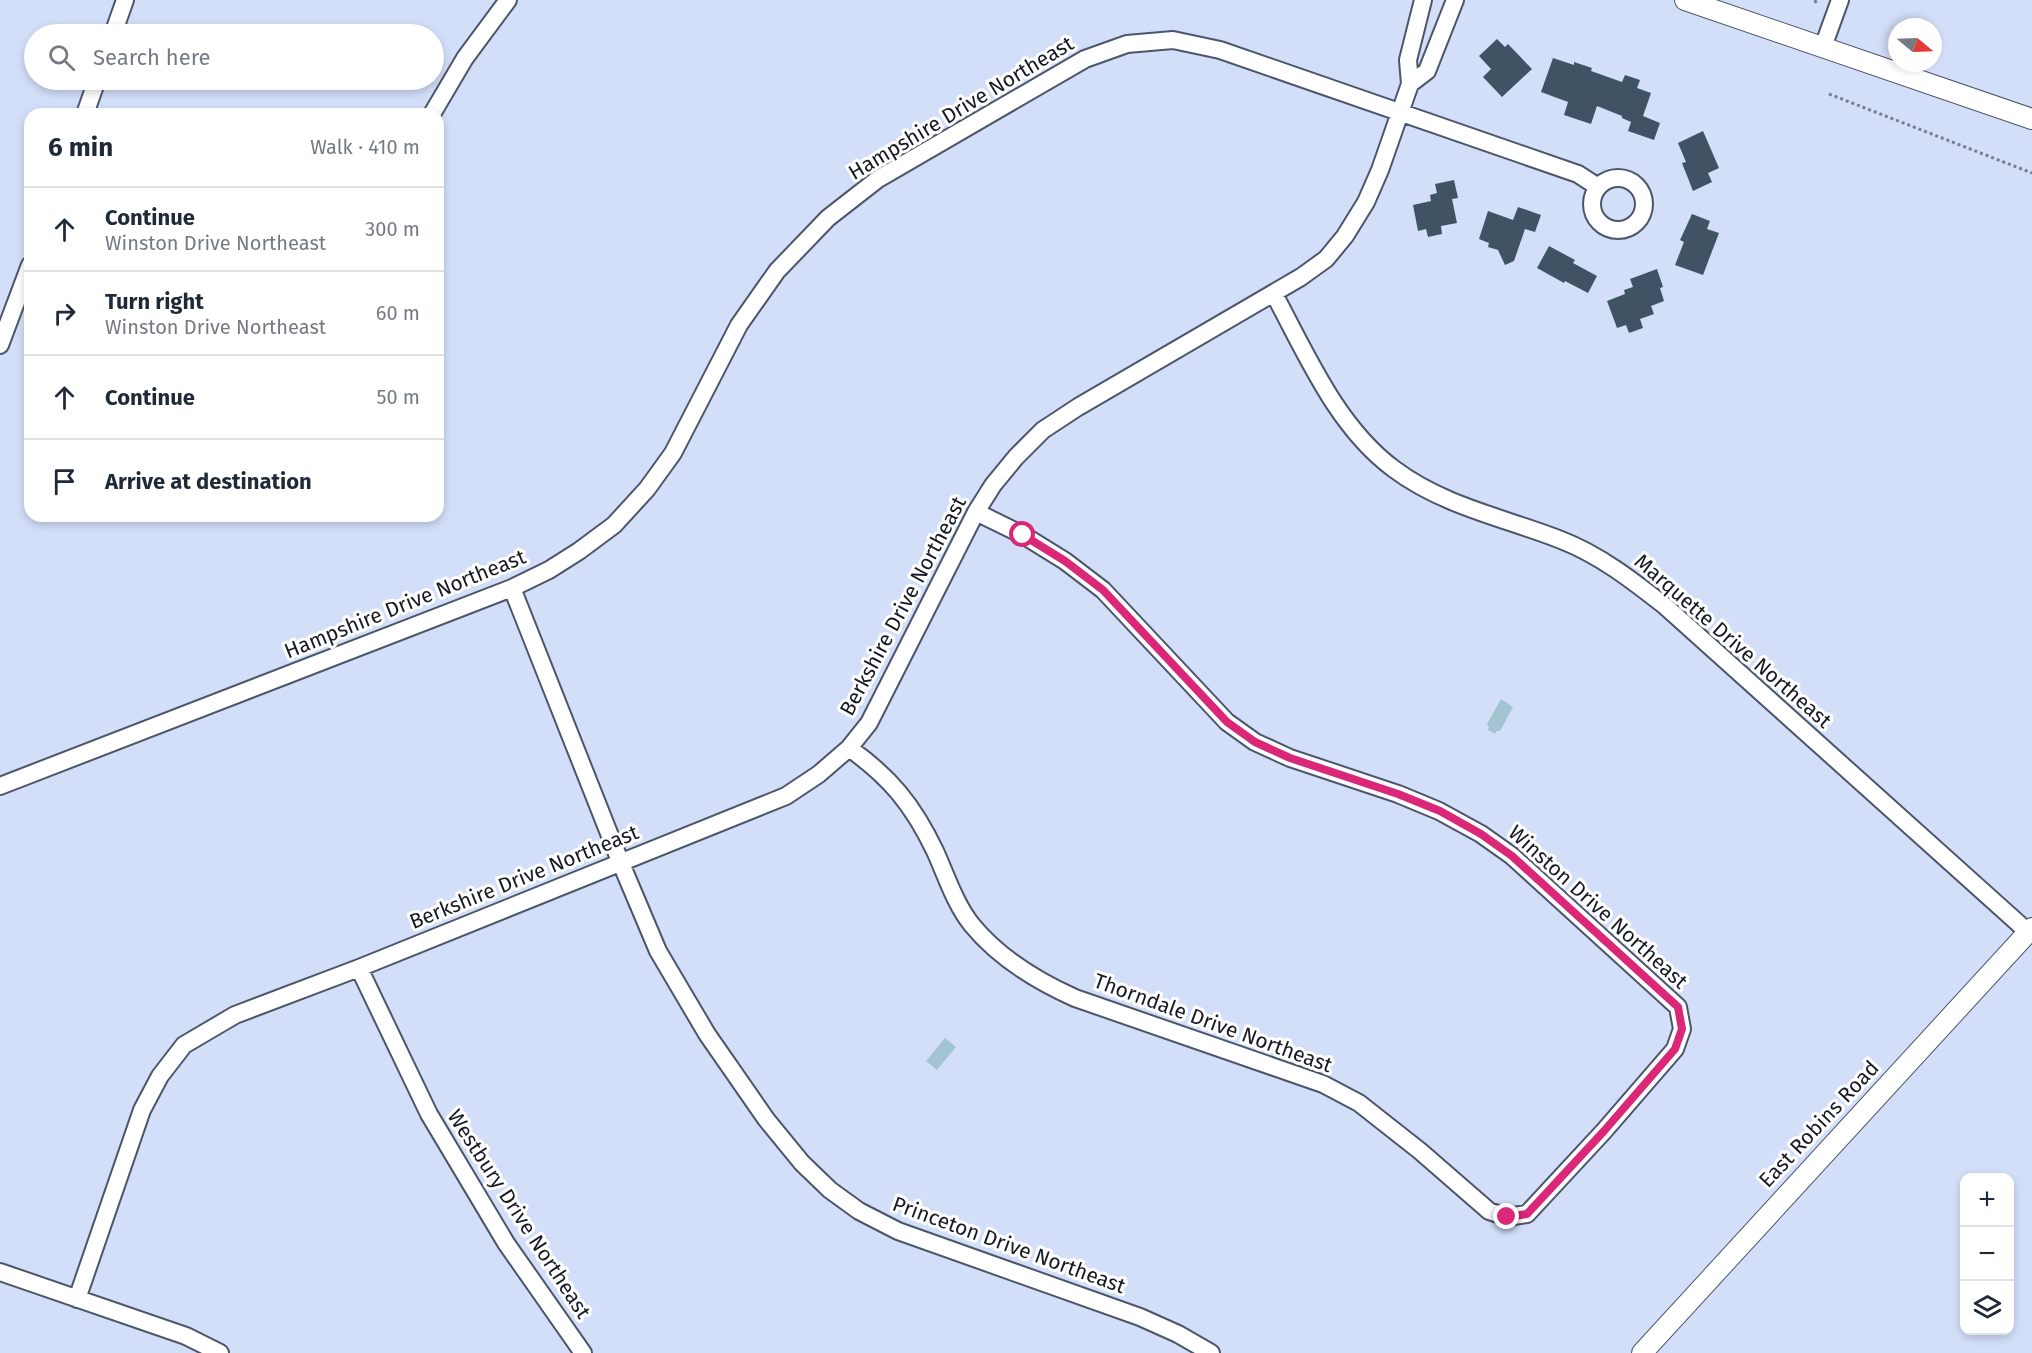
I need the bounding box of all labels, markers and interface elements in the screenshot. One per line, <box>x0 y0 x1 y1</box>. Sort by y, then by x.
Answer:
north arrow <box>1888 18 1942 72</box>
search box <box>24 24 444 90</box>
street label: Hampshire Drive Northeast <box>844 30 1079 186</box>
icon: search <box>45 41 78 74</box>
text: Search here <box>93 44 211 71</box>
text: 6 min <box>48 132 113 163</box>
text: Walk · 410 m <box>310 135 420 159</box>
text: Continue <box>105 204 195 231</box>
icon: ahead <box>48 213 81 246</box>
text: 300 m <box>365 217 420 241</box>
text: Winston Drive Northeast <box>105 231 326 255</box>
text: Turn right <box>105 288 204 315</box>
icon: right <box>48 297 81 330</box>
text: 60 m <box>376 301 420 325</box>
text: Winston Drive Northeast <box>105 315 326 339</box>
icon: ahead <box>48 381 81 414</box>
text: Continue <box>105 384 195 411</box>
text: 50 m <box>376 385 420 409</box>
icon: arrive <box>48 465 81 498</box>
text: Arrive at destination <box>105 468 312 495</box>
street label: Berkshire Drive Northeast <box>834 491 972 720</box>
route start <box>1009 521 1035 547</box>
street label: Hampshire Drive Northeast <box>281 543 530 664</box>
street label: Marquette Drive Northeast <box>1629 548 1837 734</box>
street label: Berkshire Drive Northeast <box>406 819 643 935</box>
street label: Winston Drive Northeast <box>1503 820 1693 995</box>
street label: Thorndale Drive Northeast <box>1090 968 1336 1078</box>
street label: East Robins Road <box>1753 1055 1885 1193</box>
street label: Westbury Drive Northeast <box>442 1105 597 1324</box>
map controls <box>1960 1173 2014 1335</box>
button: + <box>1960 1173 2014 1227</box>
street label: Princeton Drive Northeast <box>889 1191 1129 1299</box>
route end <box>1493 1203 1519 1229</box>
button: − <box>1960 1227 2014 1281</box>
button: layers <box>1960 1281 2014 1335</box>

